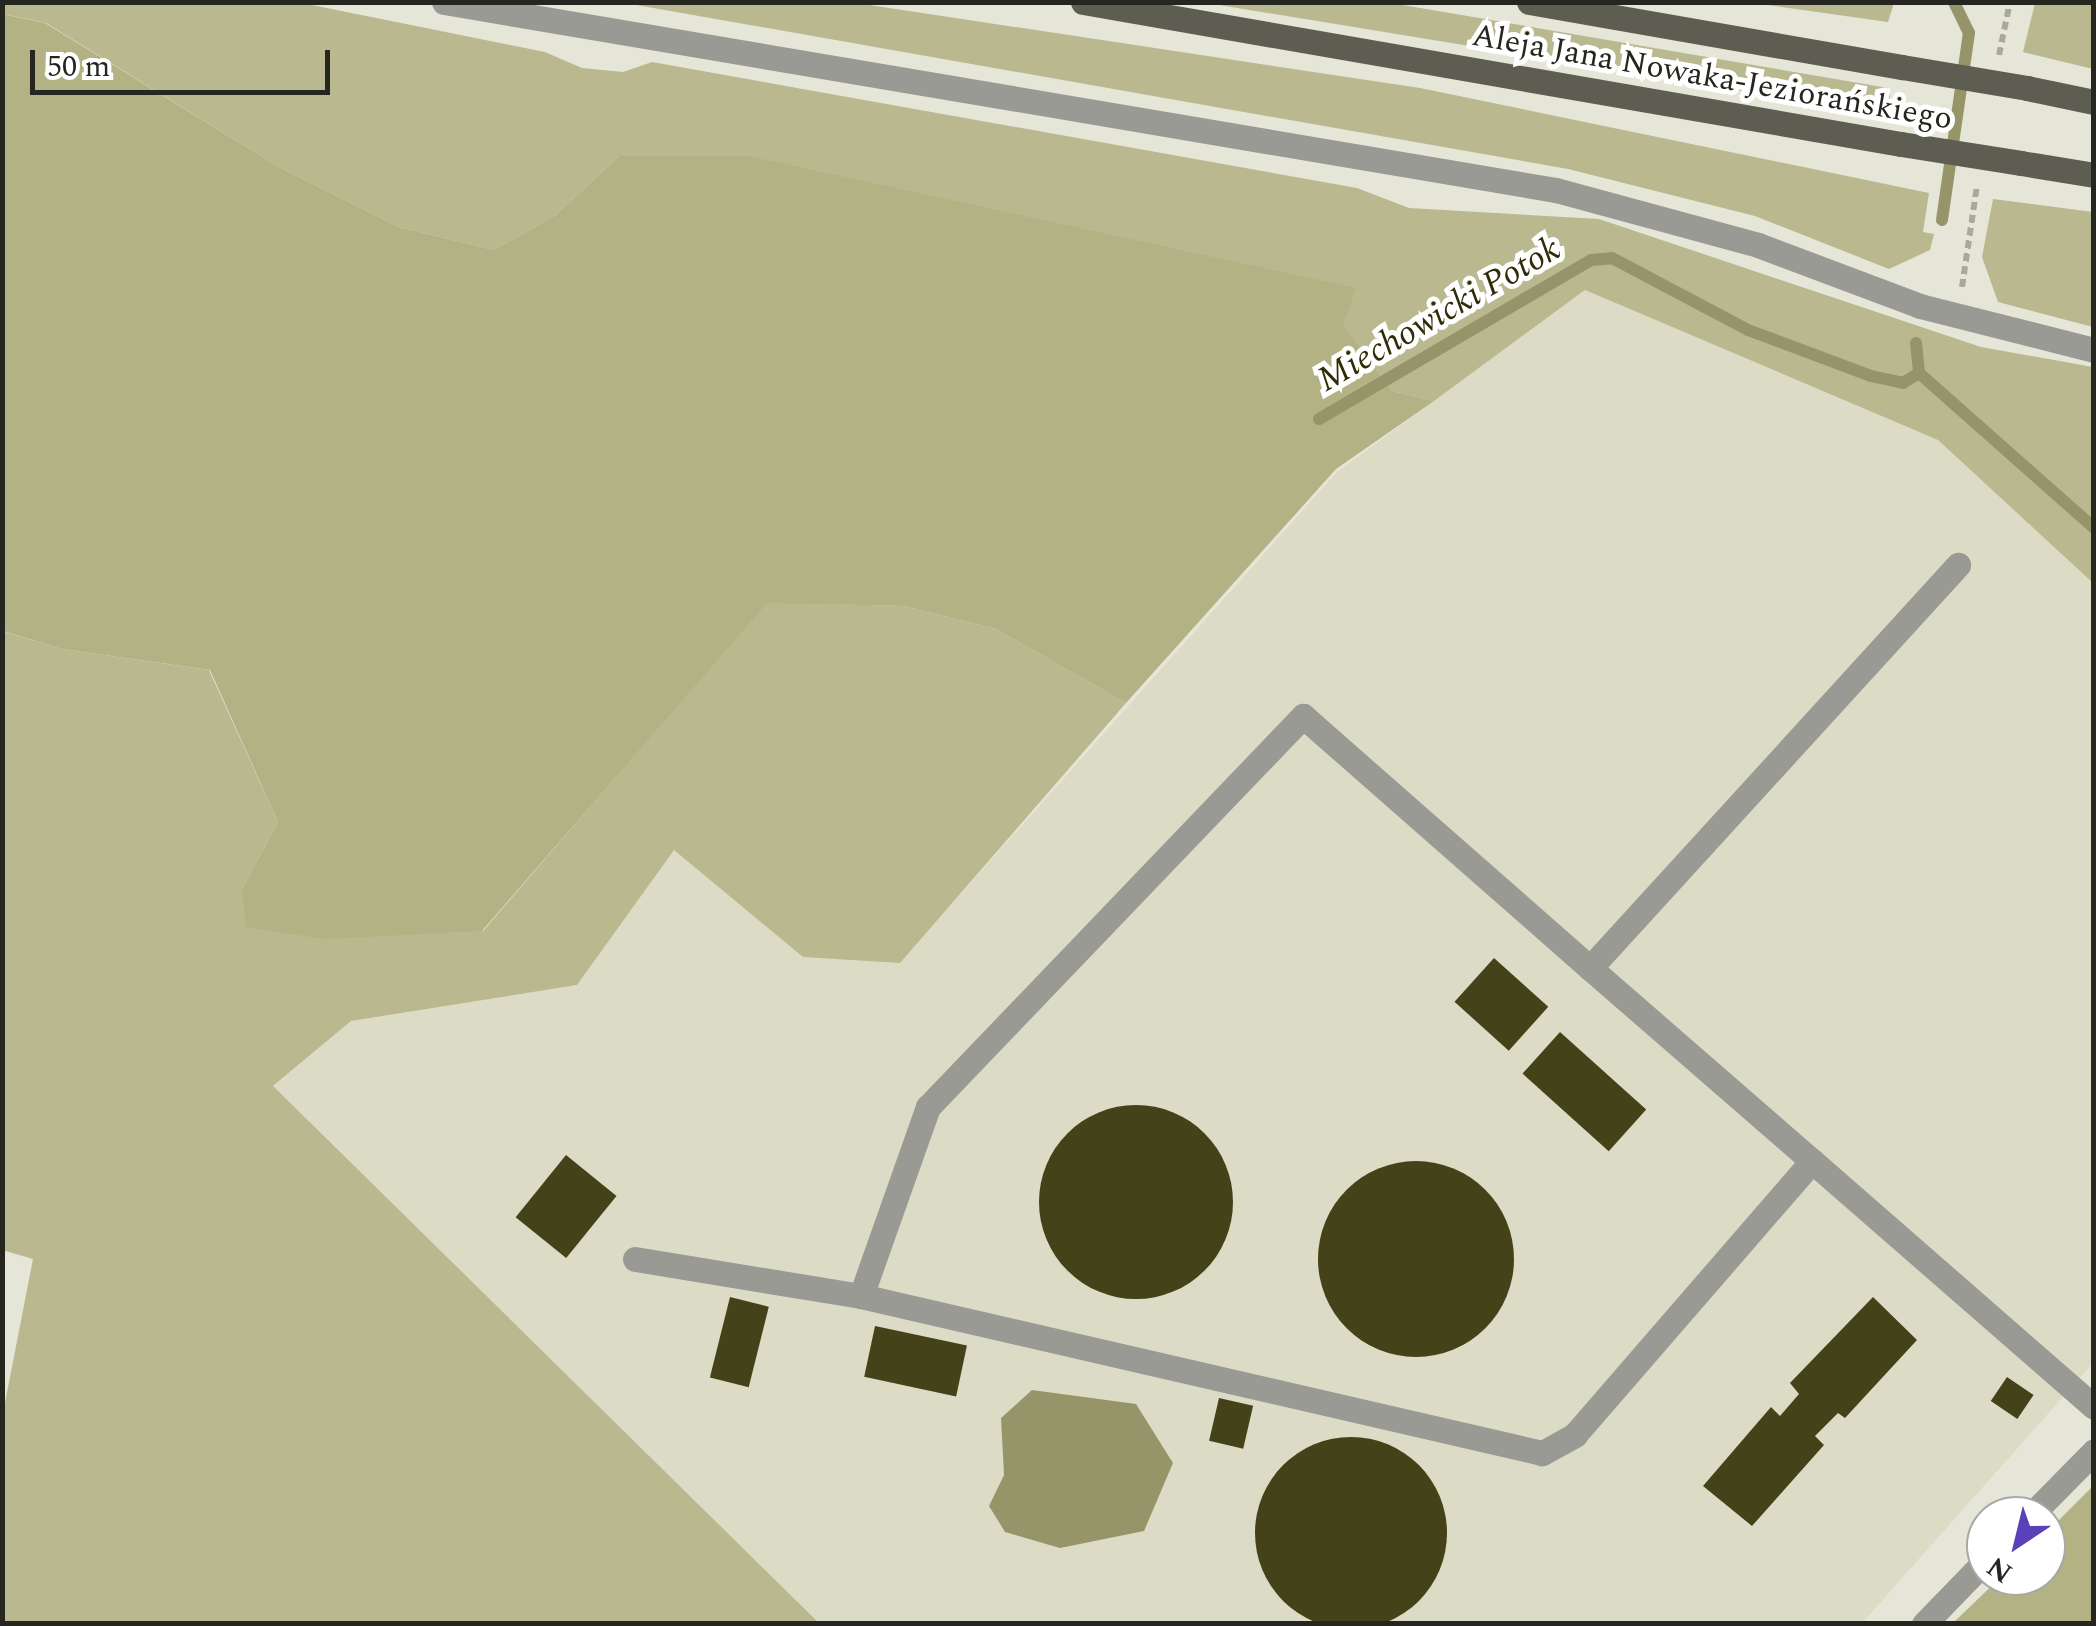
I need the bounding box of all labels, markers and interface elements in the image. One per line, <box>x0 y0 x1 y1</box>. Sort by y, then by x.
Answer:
street label: Aleja Jana Nowaka-Jeziorańskiego <box>1469 17 1955 139</box>
scale bar <box>35 30 335 92</box>
text: 50 m <box>47 44 110 90</box>
water label: Miechowicki Potok <box>1310 228 1568 402</box>
north arrow <box>1966 1496 2066 1596</box>
text: N <box>1978 1545 2021 1594</box>

